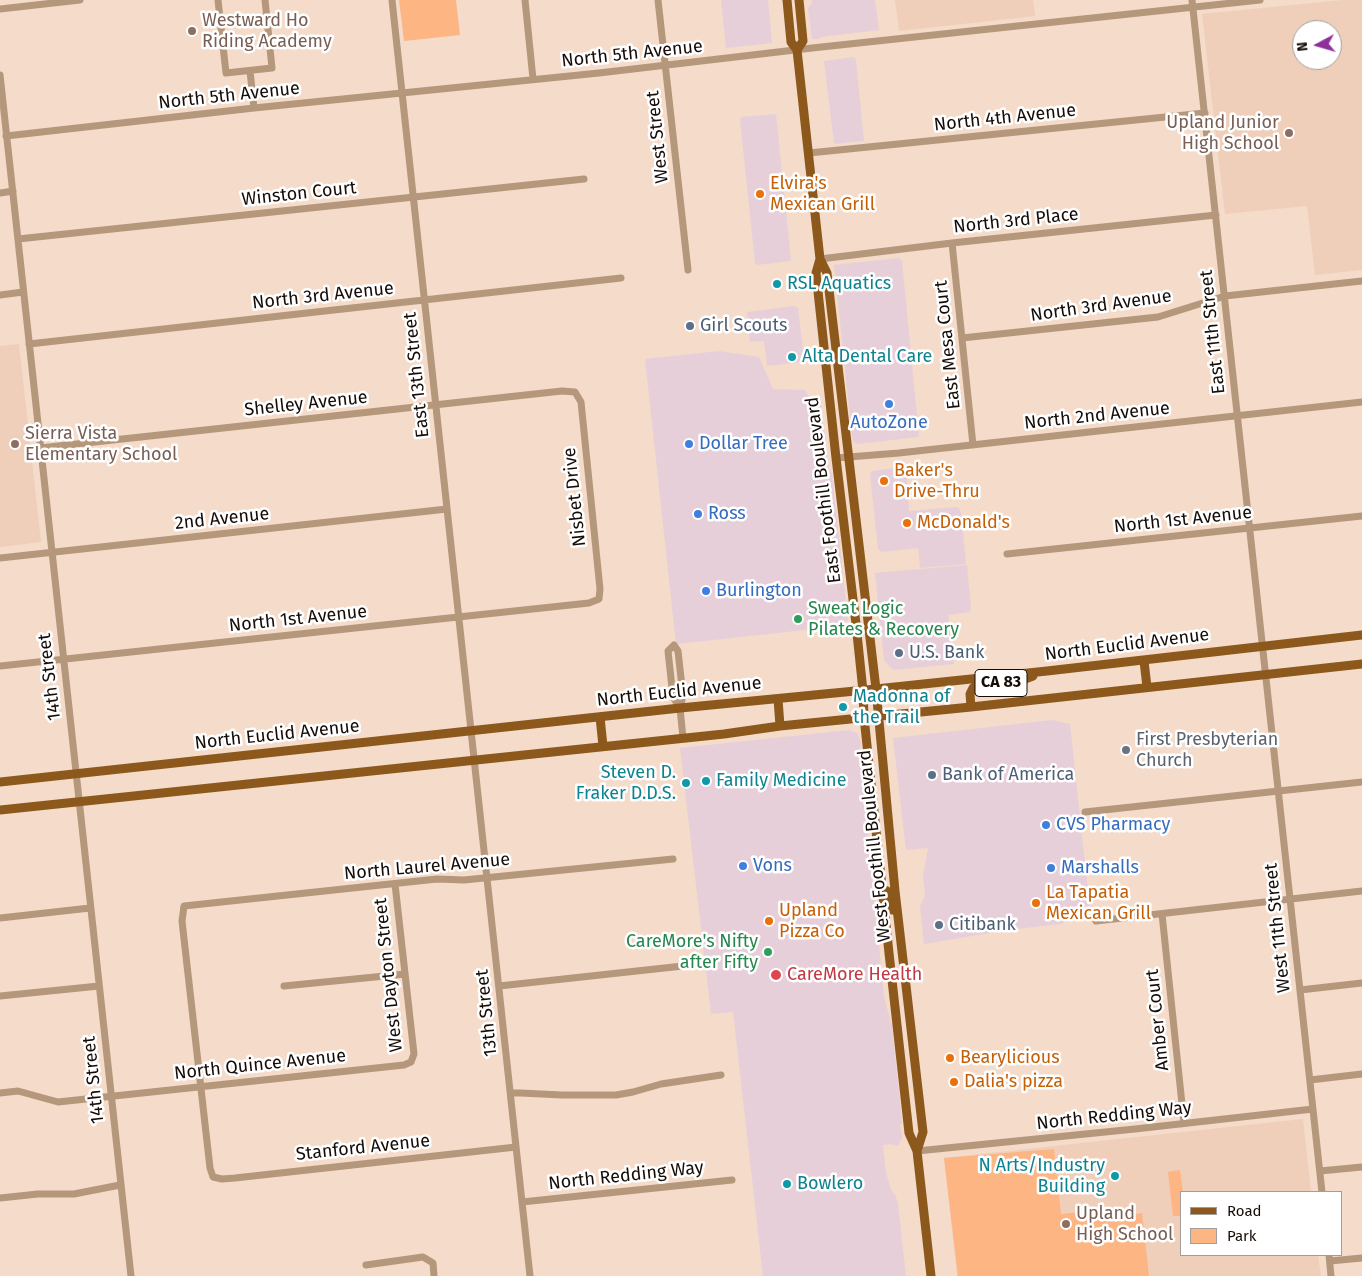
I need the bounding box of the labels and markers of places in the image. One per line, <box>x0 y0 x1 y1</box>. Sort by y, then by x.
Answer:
place label: Westward Ho Riding Academy <box>202 10 332 52</box>
marker: Westward Ho Riding Academy <box>186 25 198 37</box>
place label: Upland Junior High School <box>1166 112 1279 154</box>
marker: Upland Junior High School <box>1283 127 1295 139</box>
place label: Elvira's Mexican Grill <box>770 173 875 215</box>
marker: Elvira's Mexican Grill <box>754 188 766 200</box>
place label: RSL Aquatics <box>787 273 891 295</box>
marker: RSL Aquatics <box>771 278 783 290</box>
place label: Girl Scouts <box>700 315 787 337</box>
marker: Girl Scouts <box>684 320 696 332</box>
place label: Alta Dental Care <box>802 346 932 368</box>
marker: Alta Dental Care <box>786 351 798 363</box>
marker: AutoZone <box>883 398 895 410</box>
place label: AutoZone <box>850 412 928 434</box>
place label: Sierra Vista Elementary School <box>25 423 177 466</box>
place label: Dollar Tree <box>699 433 788 455</box>
marker: Sierra Vista Elementary School <box>9 438 21 450</box>
marker: Dollar Tree <box>683 438 695 450</box>
place label: Baker's Drive-Thru <box>894 460 980 502</box>
marker: Baker's Drive-Thru <box>878 475 890 487</box>
place label: Ross <box>708 503 746 525</box>
marker: Ross <box>692 508 704 520</box>
place label: McDonald's <box>917 512 1010 534</box>
marker: McDonald's <box>901 517 913 529</box>
place label: Burlington <box>716 580 802 602</box>
marker: Burlington <box>700 585 712 597</box>
place label: Sweat Logic Pilates & Recovery <box>808 598 959 640</box>
marker: Sweat Logic Pilates & Recovery <box>792 613 804 625</box>
place label: U.S. Bank <box>909 642 984 664</box>
marker: U.S. Bank <box>893 647 905 659</box>
place label: Madonna of the Trail <box>853 686 950 729</box>
marker: Madonna of the Trail <box>837 701 849 713</box>
place label: First Presbyterian Church <box>1136 729 1278 772</box>
marker: First Presbyterian Church <box>1120 744 1132 756</box>
place label: Steven D. Fraker D.D.S. <box>576 762 676 804</box>
place label: Bank of America <box>942 764 1074 786</box>
marker: Bank of America <box>926 769 938 781</box>
place label: Family Medicine <box>716 770 846 792</box>
marker: Family Medicine <box>700 775 712 787</box>
marker: Steven D. Fraker D.D.S. <box>680 777 692 789</box>
place label: CVS Pharmacy <box>1056 814 1170 836</box>
marker: CVS Pharmacy <box>1040 819 1052 831</box>
place label: Vons <box>753 855 792 877</box>
place label: Marshalls <box>1061 857 1139 879</box>
marker: Vons <box>737 860 749 872</box>
marker: Marshalls <box>1045 862 1057 874</box>
place label: La Tapatia Mexican Grill <box>1046 882 1151 924</box>
marker: La Tapatia Mexican Grill <box>1030 897 1042 909</box>
place label: Upland Pizza Co <box>779 900 845 942</box>
place label: Citibank <box>949 914 1016 936</box>
marker: Upland Pizza Co <box>763 915 775 927</box>
marker: Citibank <box>933 919 945 931</box>
place label: CareMore's Nifty after Fifty <box>626 931 758 974</box>
marker: CareMore's Nifty after Fifty <box>762 946 774 958</box>
place label: CareMore Health <box>787 964 922 986</box>
marker: CareMore Health <box>769 968 783 982</box>
place label: Bearylicious <box>960 1047 1060 1069</box>
marker: Bearylicious <box>944 1052 956 1064</box>
place label: Dalia's pizza <box>964 1071 1063 1093</box>
marker: Dalia's pizza <box>948 1076 960 1088</box>
place label: N Arts/Industry Building <box>979 1155 1105 1198</box>
marker: N Arts/Industry Building <box>1109 1170 1121 1182</box>
place label: Bowlero <box>797 1173 863 1195</box>
marker: Bowlero <box>781 1178 793 1190</box>
place label: Upland High School <box>1076 1203 1173 1246</box>
marker: Upland High School <box>1060 1218 1072 1230</box>

